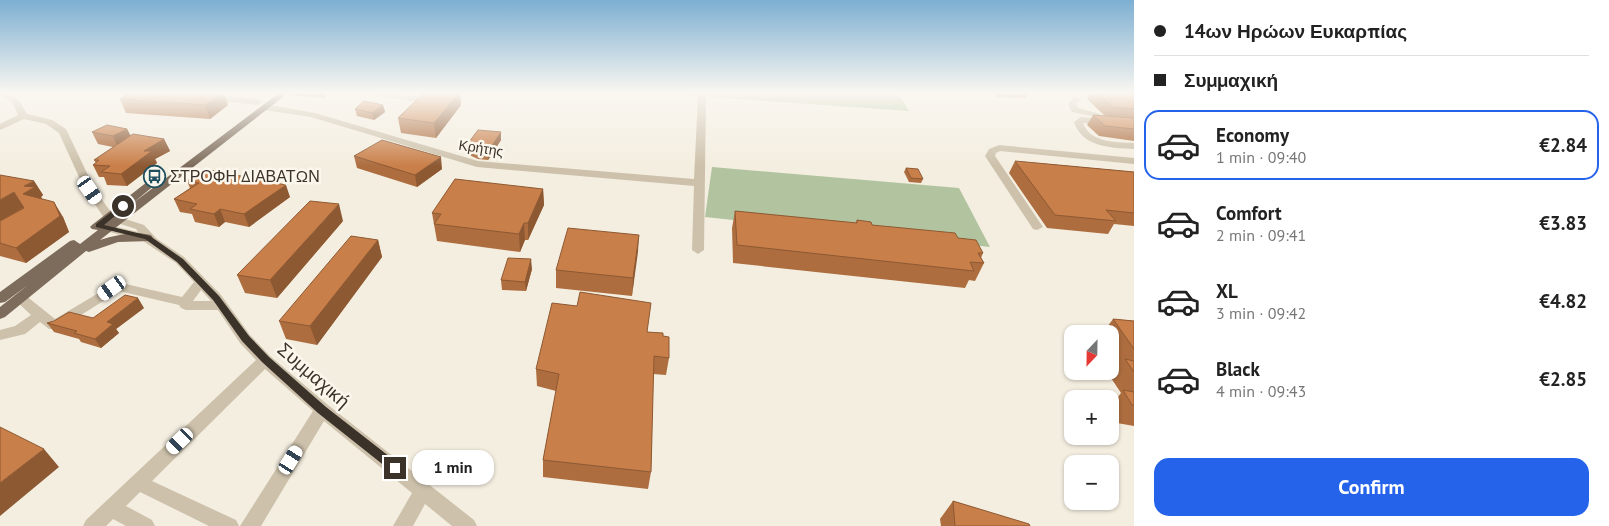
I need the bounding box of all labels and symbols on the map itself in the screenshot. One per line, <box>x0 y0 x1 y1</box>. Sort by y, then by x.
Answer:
street label: Κρήτης <box>457 136 505 160</box>
bus stop icon: ΣΤΡΟΦΗ ΔΙΑΒΑΤΩΝ <box>142 164 166 188</box>
place label: ΣΤΡΟΦΗ ΔΙΑΒΑΤΩΝ <box>170 166 320 186</box>
car <box>75 173 104 207</box>
route start <box>112 195 134 217</box>
car <box>95 273 128 303</box>
north arrow <box>1064 325 1119 380</box>
street label: Συμμαχική <box>273 337 355 413</box>
car <box>163 425 196 457</box>
car <box>276 443 305 477</box>
callout: 1 min <box>412 450 495 486</box>
route end <box>384 457 406 479</box>

